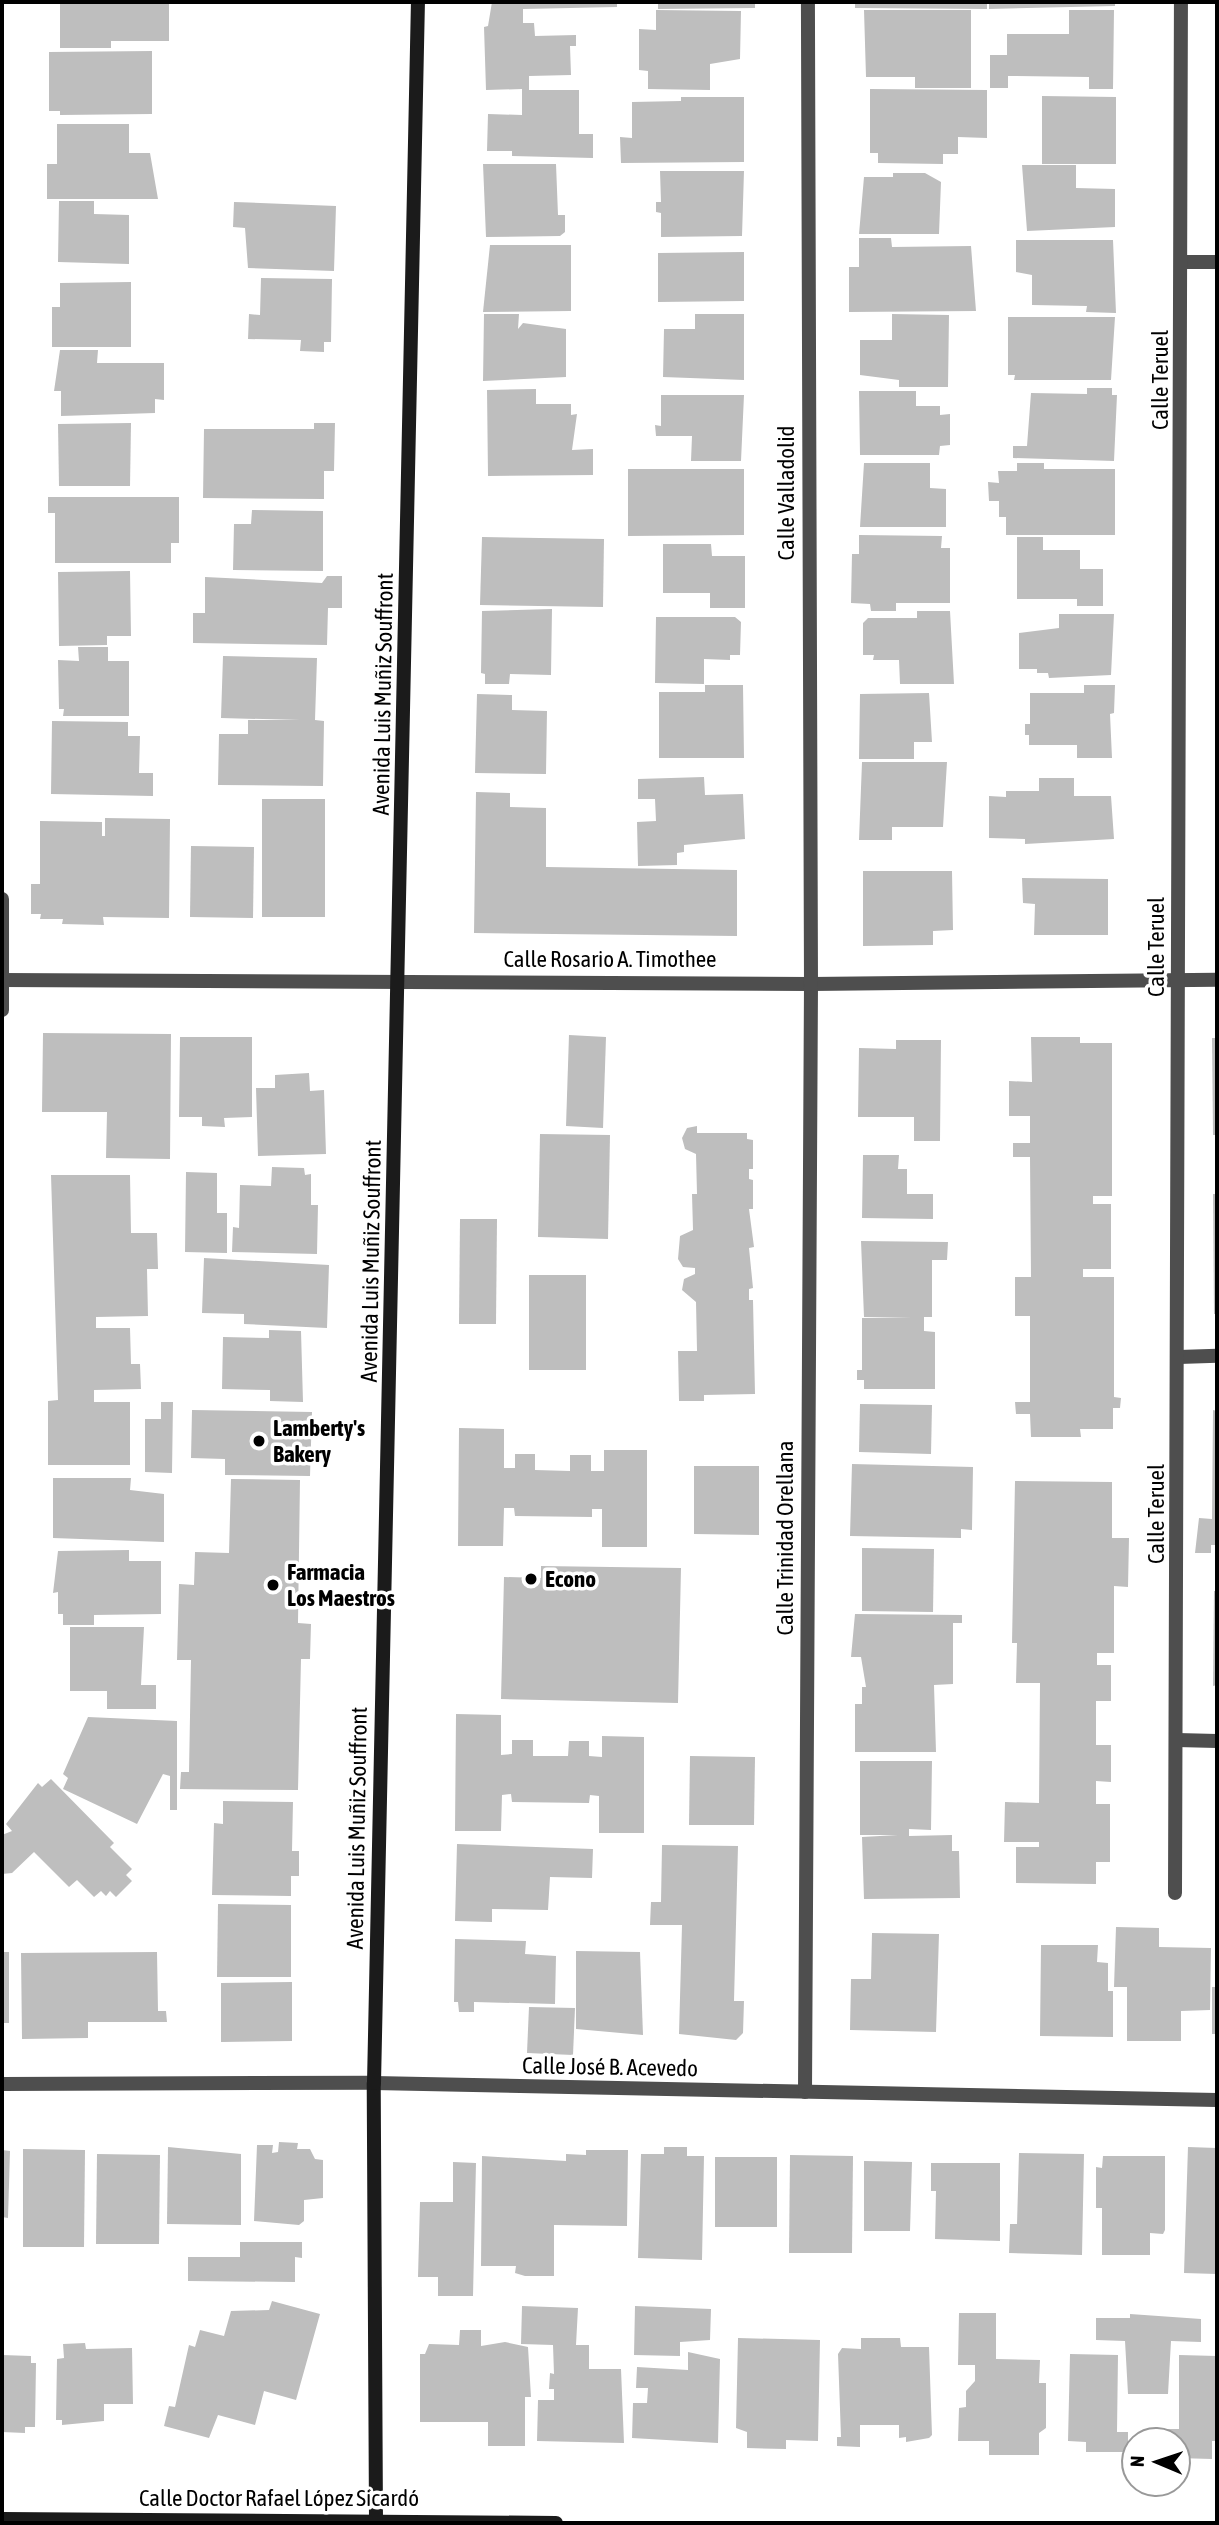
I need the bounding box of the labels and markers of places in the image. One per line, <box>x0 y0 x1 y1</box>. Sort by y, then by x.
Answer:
place label: Lamberty's Bakery <box>273 1414 365 1468</box>
marker: Lamberty's Bakery <box>251 1433 267 1449</box>
place label: Farmacia Los Maestros <box>287 1558 395 1612</box>
place label: Econo <box>545 1565 596 1593</box>
marker: Econo <box>523 1571 539 1587</box>
marker: Farmacia Los Maestros <box>265 1577 281 1593</box>

